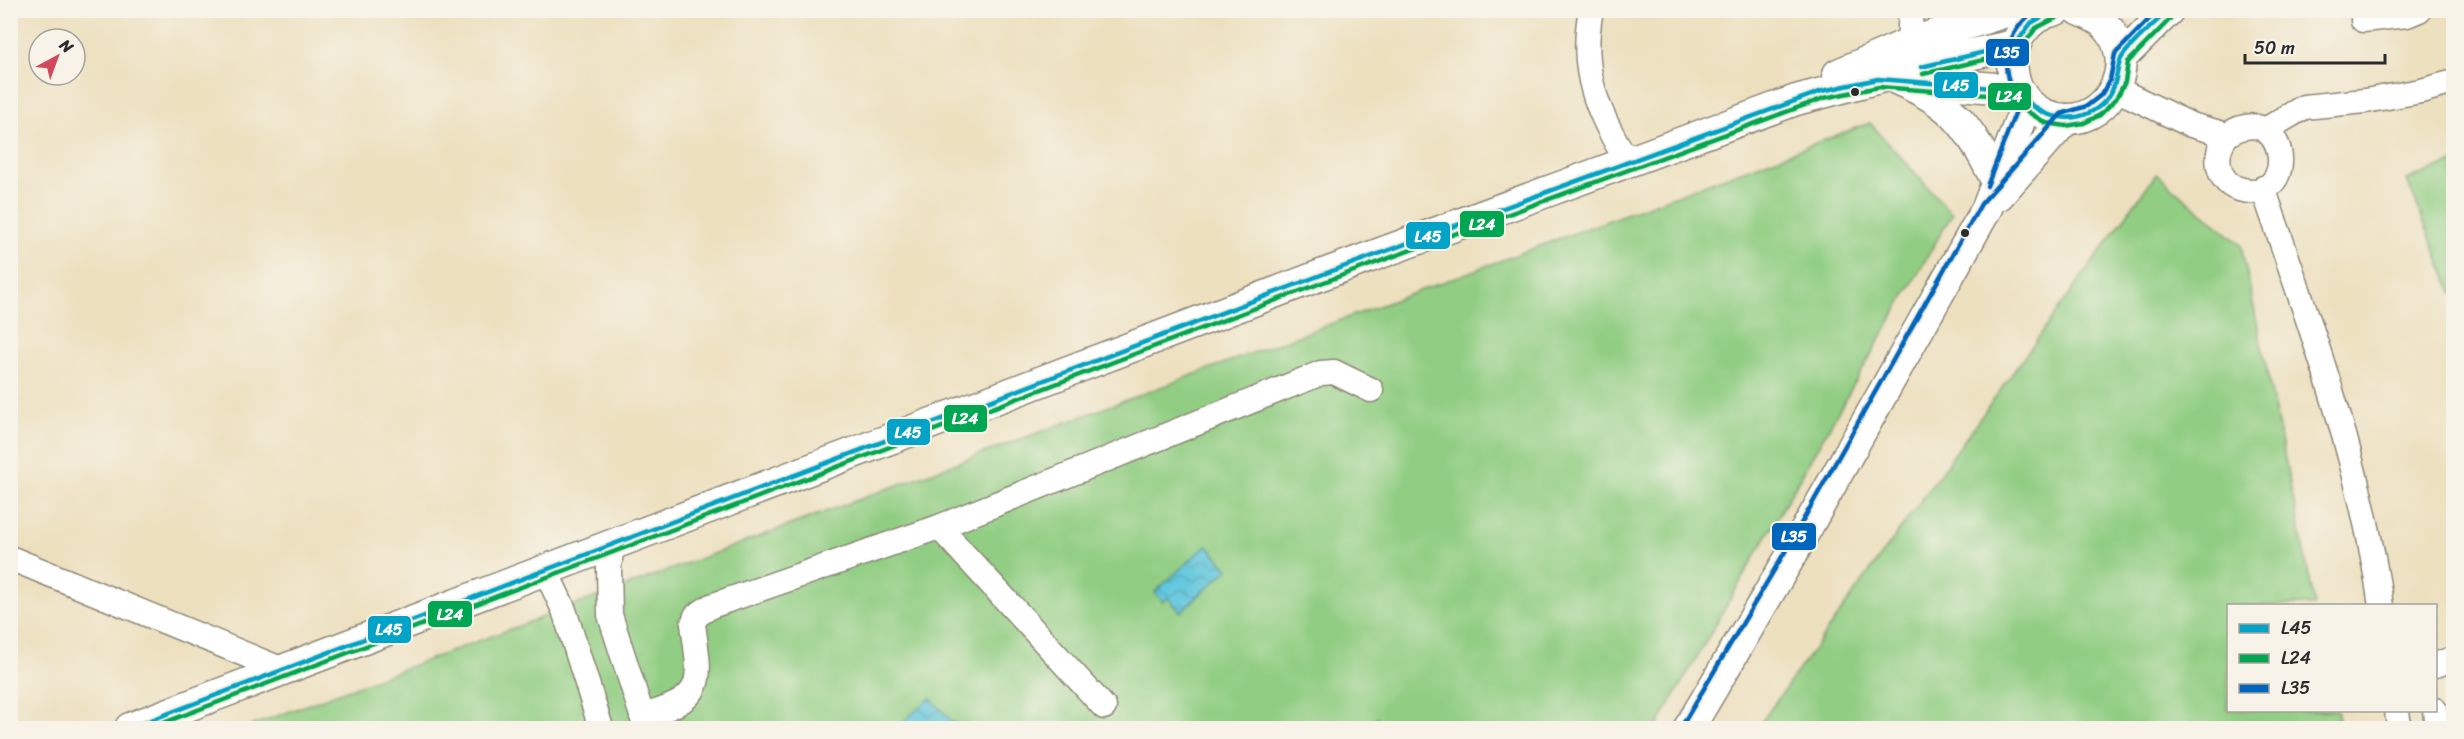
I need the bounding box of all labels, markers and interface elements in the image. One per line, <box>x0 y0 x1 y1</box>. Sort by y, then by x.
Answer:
north arrow <box>27 27 87 87</box>
scale bar <box>2245 27 2384 65</box>
text: N <box>52 31 81 61</box>
text: 50 m <box>2254 32 2295 64</box>
line badge: L35 <box>1985 38 2030 67</box>
text: L35 <box>1994 38 2020 67</box>
line badge: L45 <box>1933 71 1979 99</box>
text: L45 <box>1942 71 1970 100</box>
line badge: L24 <box>1987 82 2032 111</box>
text: L24 <box>1996 82 2022 111</box>
unlabelled marker <box>1849 86 1861 98</box>
line badge: L24 <box>1459 210 1505 238</box>
text: L24 <box>1469 210 1495 239</box>
line badge: L45 <box>1405 221 1451 250</box>
text: L45 <box>1414 222 1442 251</box>
unlabelled marker <box>1959 227 1971 239</box>
line badge: L24 <box>943 404 988 433</box>
text: L24 <box>952 404 978 433</box>
line badge: L45 <box>886 418 931 446</box>
text: L45 <box>894 418 922 447</box>
line badge: L35 <box>1771 522 1817 551</box>
text: L35 <box>1781 522 1807 551</box>
line badge: L24 <box>427 600 473 628</box>
text: L24 <box>437 600 463 629</box>
legend <box>2227 604 2437 712</box>
text: L45 <box>2281 612 2312 644</box>
line badge: L45 <box>367 615 412 644</box>
text: L45 <box>375 615 403 644</box>
text: L24 <box>2281 642 2311 674</box>
text: L35 <box>2281 672 2310 704</box>

